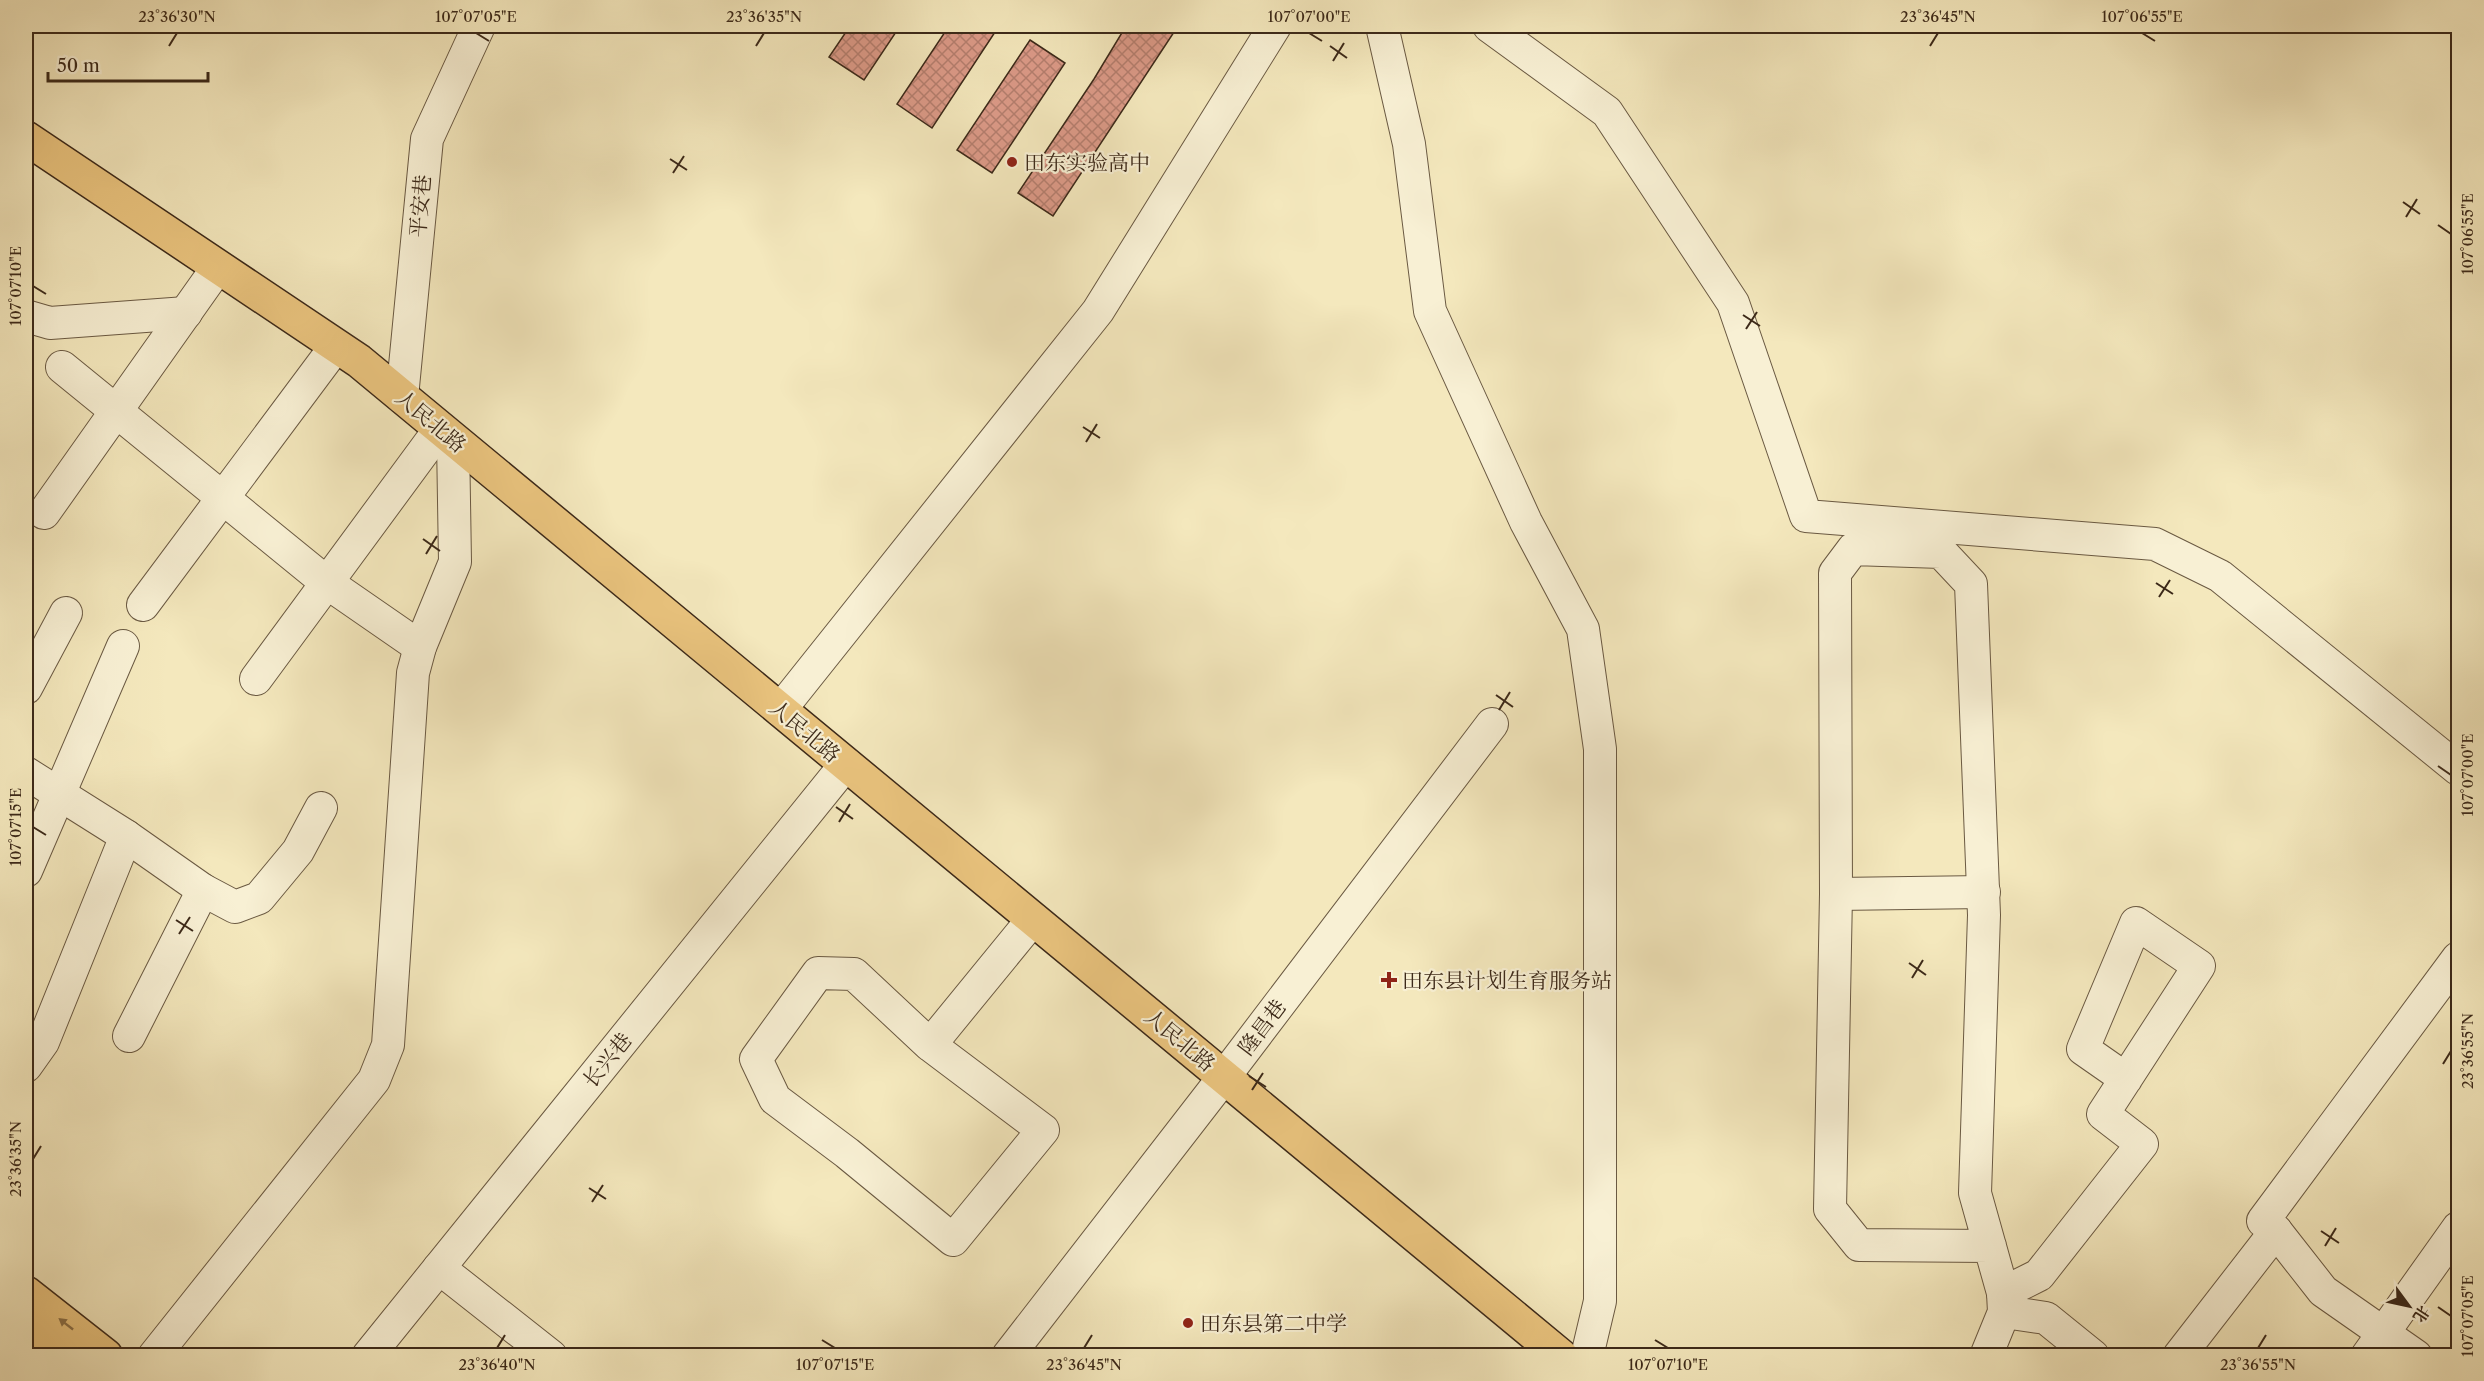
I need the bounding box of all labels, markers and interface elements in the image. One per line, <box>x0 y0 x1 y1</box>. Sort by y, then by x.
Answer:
text: 23°36'30"N <box>138 7 216 26</box>
text: 107°07'05"E <box>435 7 517 26</box>
text: 23°36'35"N <box>726 7 802 26</box>
text: 107°07'00"E <box>1267 7 1351 26</box>
text: 23°36'45"N <box>1900 7 1976 26</box>
text: 107°06'55"E <box>2101 7 2183 26</box>
scale bar <box>48 45 208 83</box>
text: 50 m <box>57 55 100 77</box>
place label: 田东实验高中 <box>1024 150 1150 175</box>
marker: 田东实验高中 <box>1005 155 1019 169</box>
street label: 平安巷 <box>405 174 435 238</box>
text: 107°06'55"E <box>2458 193 2477 275</box>
text: 107°07'10"E <box>6 246 25 326</box>
street label: 人民北路 <box>391 384 471 458</box>
street label: 人民北路 <box>765 694 845 768</box>
text: 107°07'00"E <box>2458 733 2477 817</box>
text: 107°07'15"E <box>6 788 25 866</box>
place label: 田东县计划生育服务站 <box>1402 968 1612 993</box>
marker: 田东县计划生育服务站 <box>1380 971 1398 989</box>
street label: 隆昌巷 <box>1233 994 1291 1060</box>
street label: 人民北路 <box>1140 1003 1220 1077</box>
text: 23°36'55"N <box>2458 1013 2477 1089</box>
street label: 长兴巷 <box>577 1028 637 1092</box>
text: 23°36'35"N <box>6 1121 25 1197</box>
text: 107°07'05"E <box>2458 1275 2477 1357</box>
north arrow <box>2379 1276 2439 1336</box>
text: 北 <box>2409 1302 2434 1326</box>
place label: 田东县第二中学 <box>1200 1311 1347 1336</box>
marker: 田东县第二中学 <box>1181 1316 1195 1330</box>
one-way arrow <box>58 1318 74 1331</box>
text: 23°36'40"N <box>458 1355 536 1374</box>
text: 107°07'15"E <box>796 1355 874 1374</box>
text: 23°36'45"N <box>1046 1355 1122 1374</box>
text: 107°07'10"E <box>1628 1355 1708 1374</box>
text: 23°36'55"N <box>2220 1355 2296 1374</box>

